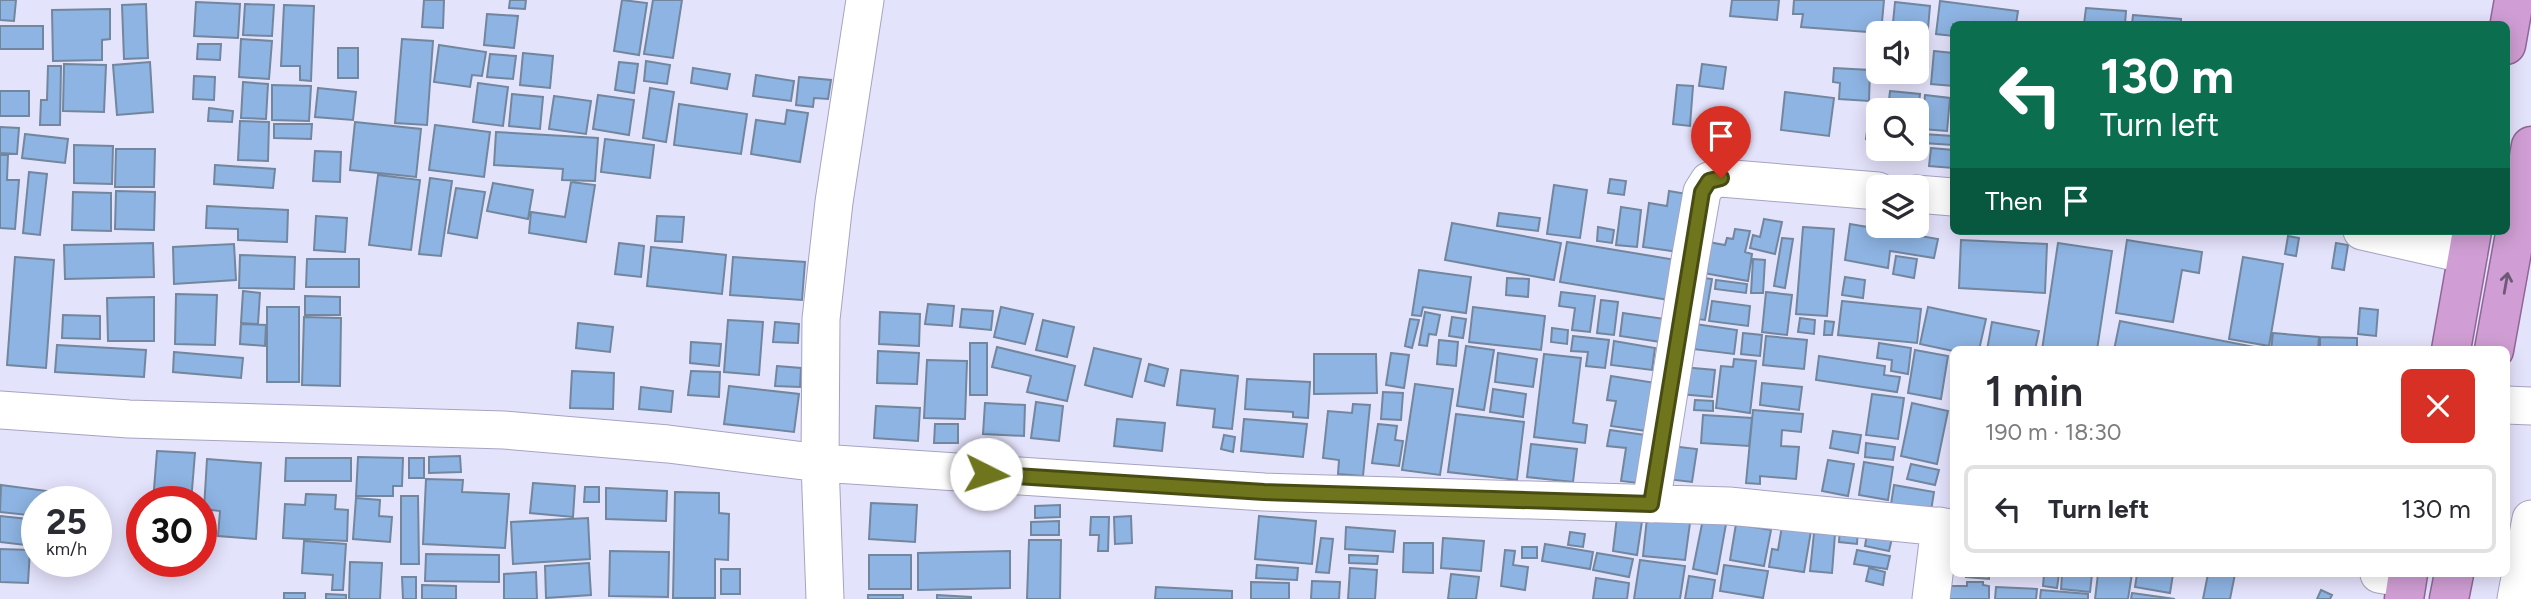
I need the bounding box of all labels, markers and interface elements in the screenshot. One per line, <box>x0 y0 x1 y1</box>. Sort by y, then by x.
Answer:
map controls <box>1866 21 1929 238</box>
button: sound <box>1866 21 1929 84</box>
text: 130 m <box>2100 46 2234 105</box>
icon: left <box>1985 49 2076 140</box>
button: search <box>1866 98 1929 161</box>
pin <box>1691 106 1751 178</box>
text: Turn left <box>2100 106 2219 144</box>
icon: arrive <box>1702 117 1740 155</box>
button: layers <box>1866 175 1929 238</box>
icon: arrive <box>2057 182 2095 220</box>
text: Then <box>1985 185 2043 217</box>
one-way arrow <box>2500 272 2514 295</box>
text: 1 min <box>1985 366 2083 417</box>
button: close <box>2401 369 2475 443</box>
text: 190 m · 18:30 <box>1985 418 2121 446</box>
position arrow <box>949 437 1023 511</box>
speed limit sign: 30 <box>126 486 217 577</box>
icon: left <box>1989 490 2027 528</box>
text: Turn left <box>2048 493 2149 525</box>
text: 130 m <box>2401 493 2471 525</box>
text: 25 <box>46 501 87 543</box>
text: km/h <box>46 538 87 560</box>

